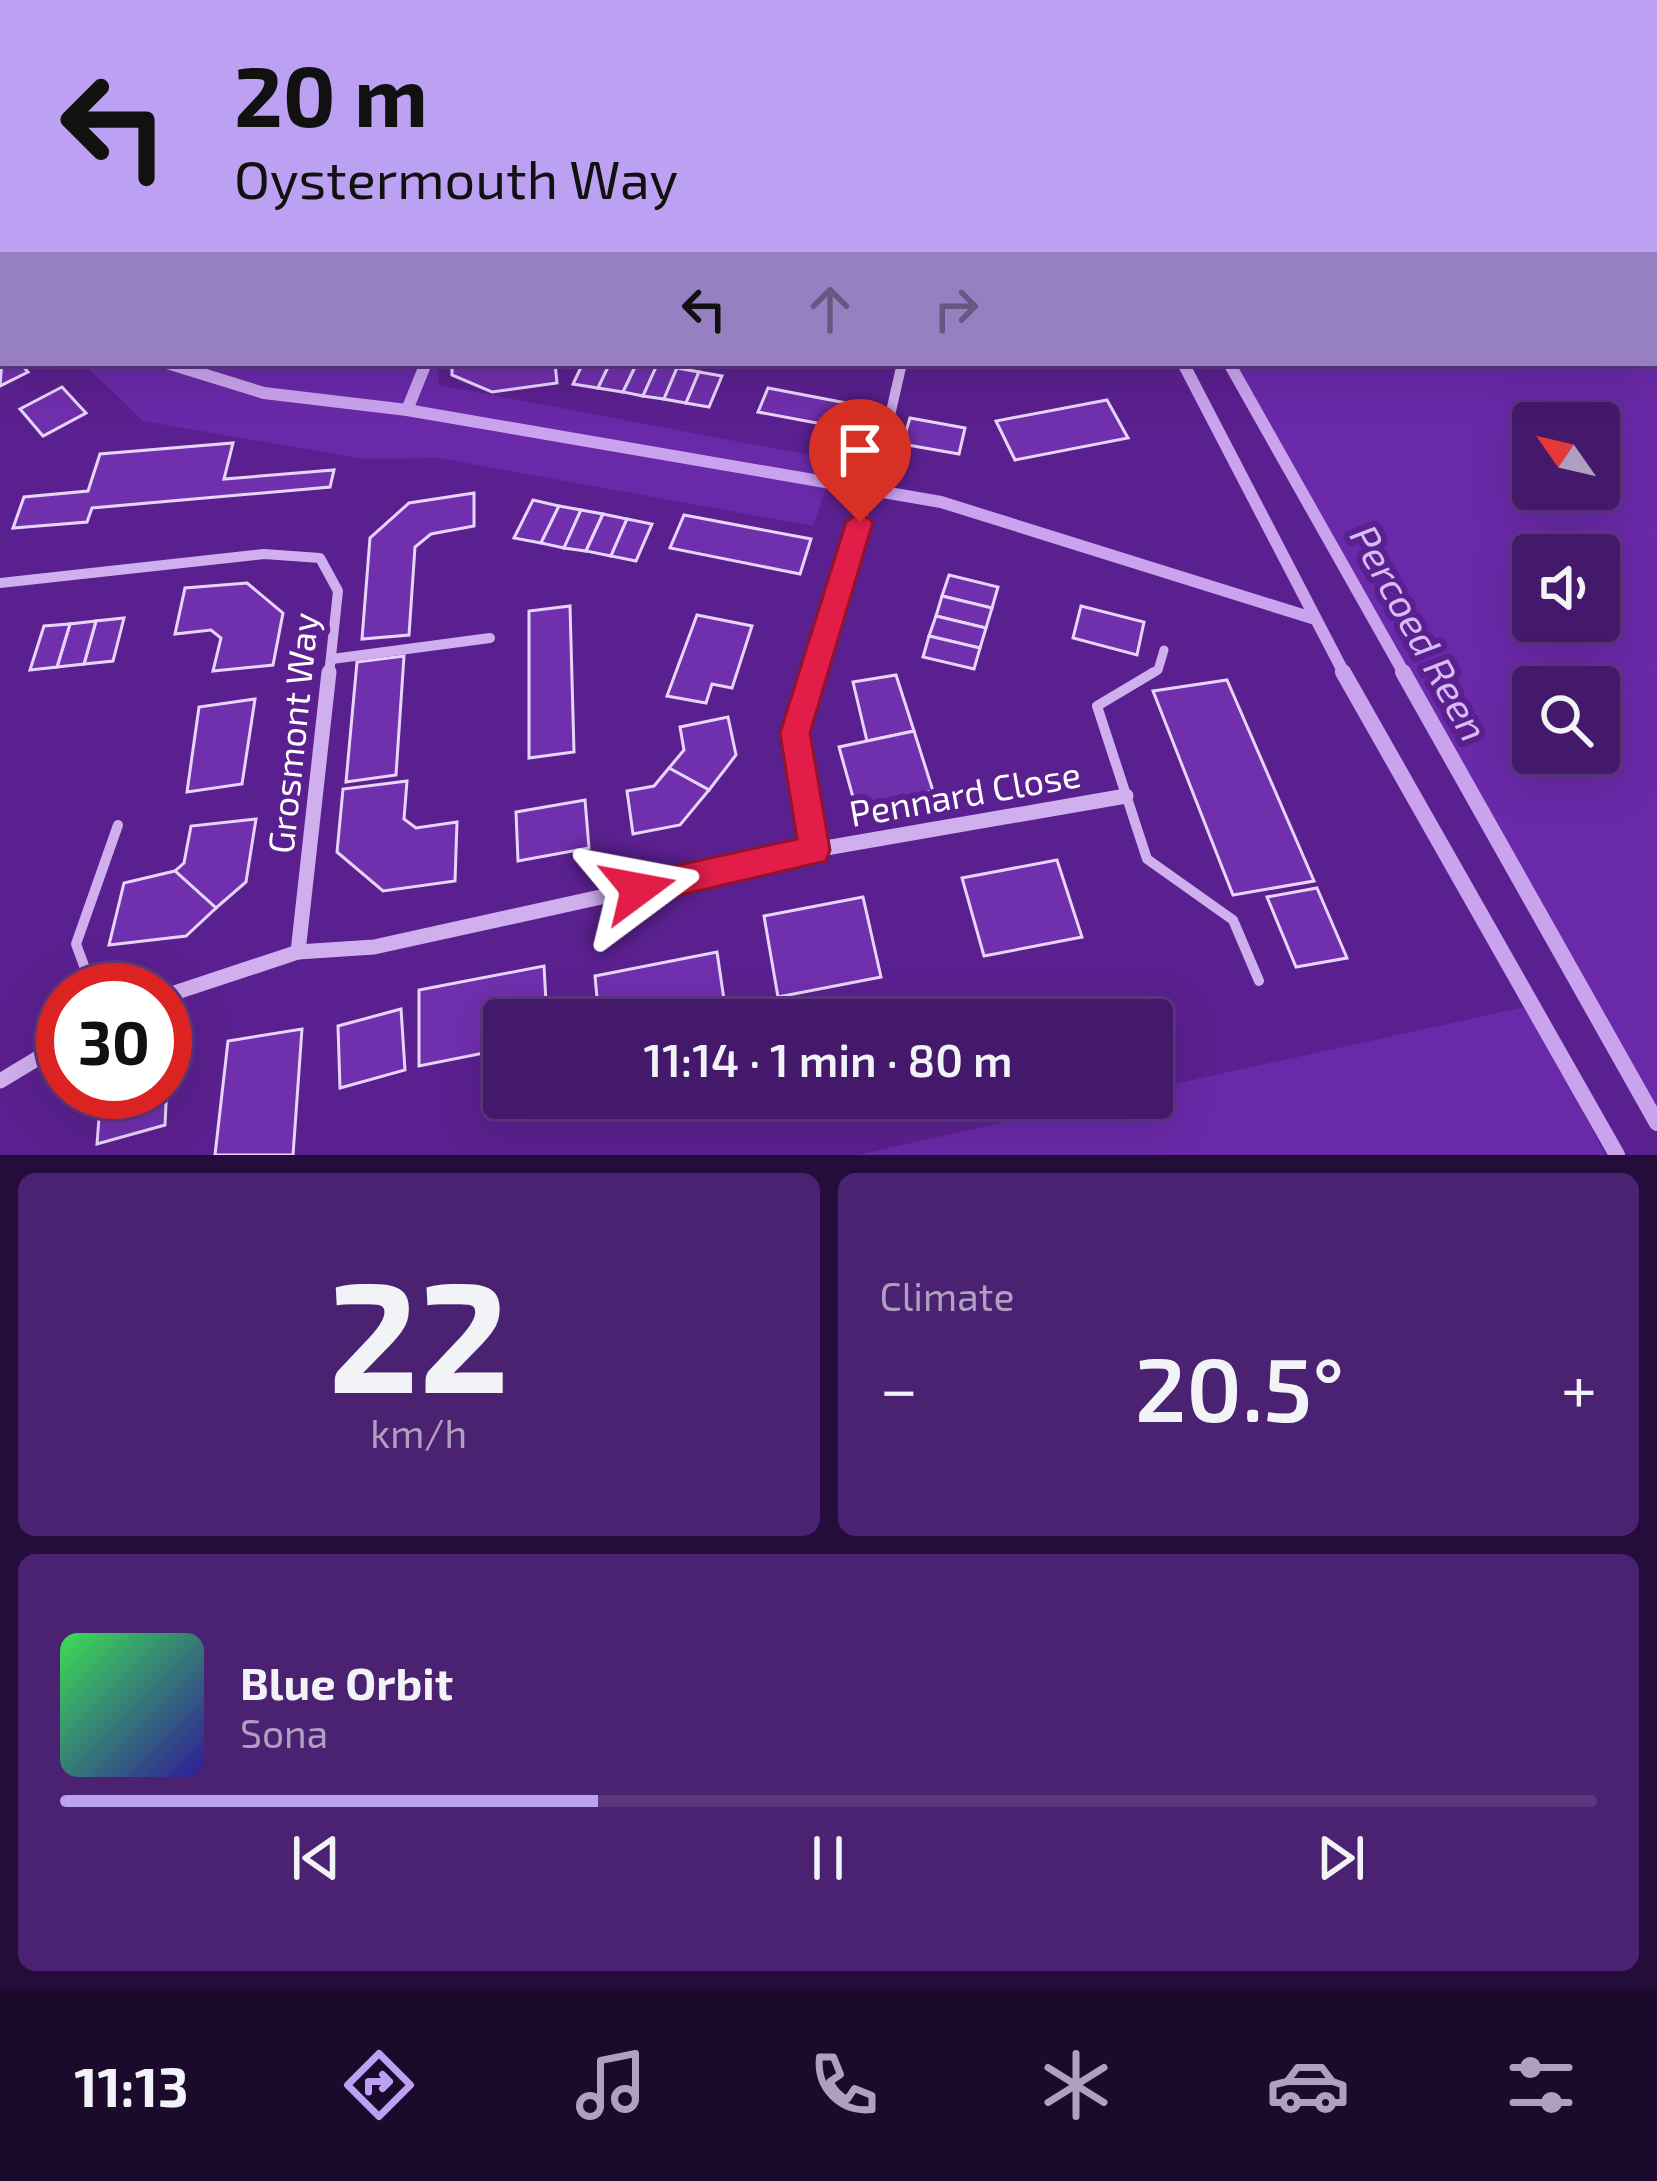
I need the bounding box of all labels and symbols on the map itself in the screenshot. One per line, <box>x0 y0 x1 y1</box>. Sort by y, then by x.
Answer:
pin <box>809 399 911 522</box>
north arrow <box>1512 402 1620 510</box>
water label: Percoed Reen <box>1342 516 1499 749</box>
street label: Grosmont Way <box>257 610 326 855</box>
street label: Pennard Close <box>846 751 1084 834</box>
position arrow <box>575 826 701 952</box>
speed limit sign: 30 <box>36 963 192 1119</box>

